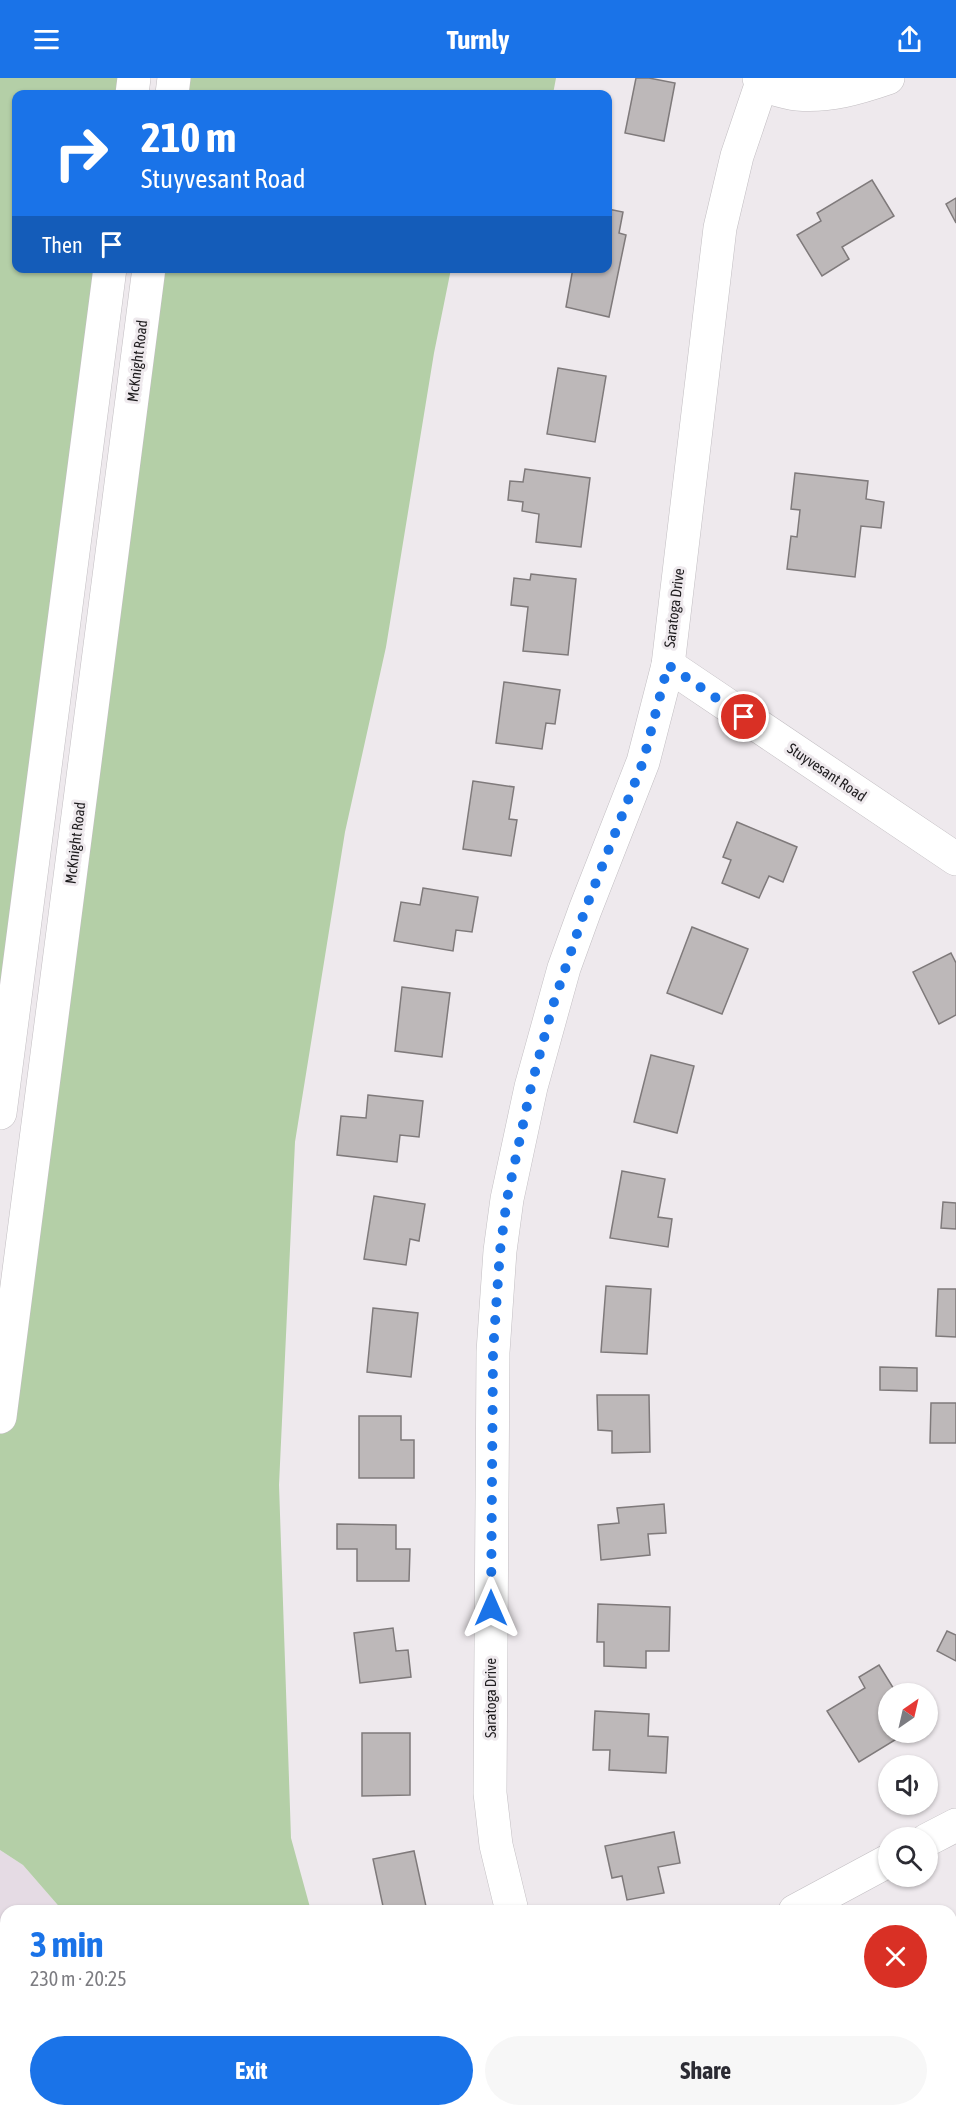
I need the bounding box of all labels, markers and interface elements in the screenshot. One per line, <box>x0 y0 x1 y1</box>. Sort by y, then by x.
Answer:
icon: menu <box>30 23 63 56</box>
icon: share <box>893 23 926 56</box>
text: Turnly <box>447 24 509 55</box>
text: 210 m <box>141 113 236 161</box>
icon: right <box>42 114 120 192</box>
text: Stuyvesant Road <box>141 163 306 194</box>
icon: arrive <box>95 228 128 261</box>
text: Then <box>42 232 83 258</box>
street label: McKnight Road <box>124 319 150 403</box>
street label: Saratoga Drive <box>661 567 687 649</box>
pin <box>718 691 769 742</box>
icon: arrive <box>727 700 760 733</box>
street label: Stuyvesant Road <box>784 739 870 805</box>
street label: McKnight Road <box>62 801 88 885</box>
position arrow <box>459 1576 523 1640</box>
street label: Saratoga Drive <box>482 1658 499 1738</box>
north arrow <box>878 1683 938 1743</box>
map controls <box>878 1683 938 1887</box>
button: sound <box>878 1755 938 1815</box>
button: search <box>878 1827 938 1887</box>
text: 3 min <box>30 1923 104 1965</box>
button: close <box>864 1925 927 1988</box>
text: 230 m · 20:25 <box>30 1967 127 1990</box>
button: Exit <box>30 2036 473 2105</box>
button: Share <box>485 2036 927 2105</box>

